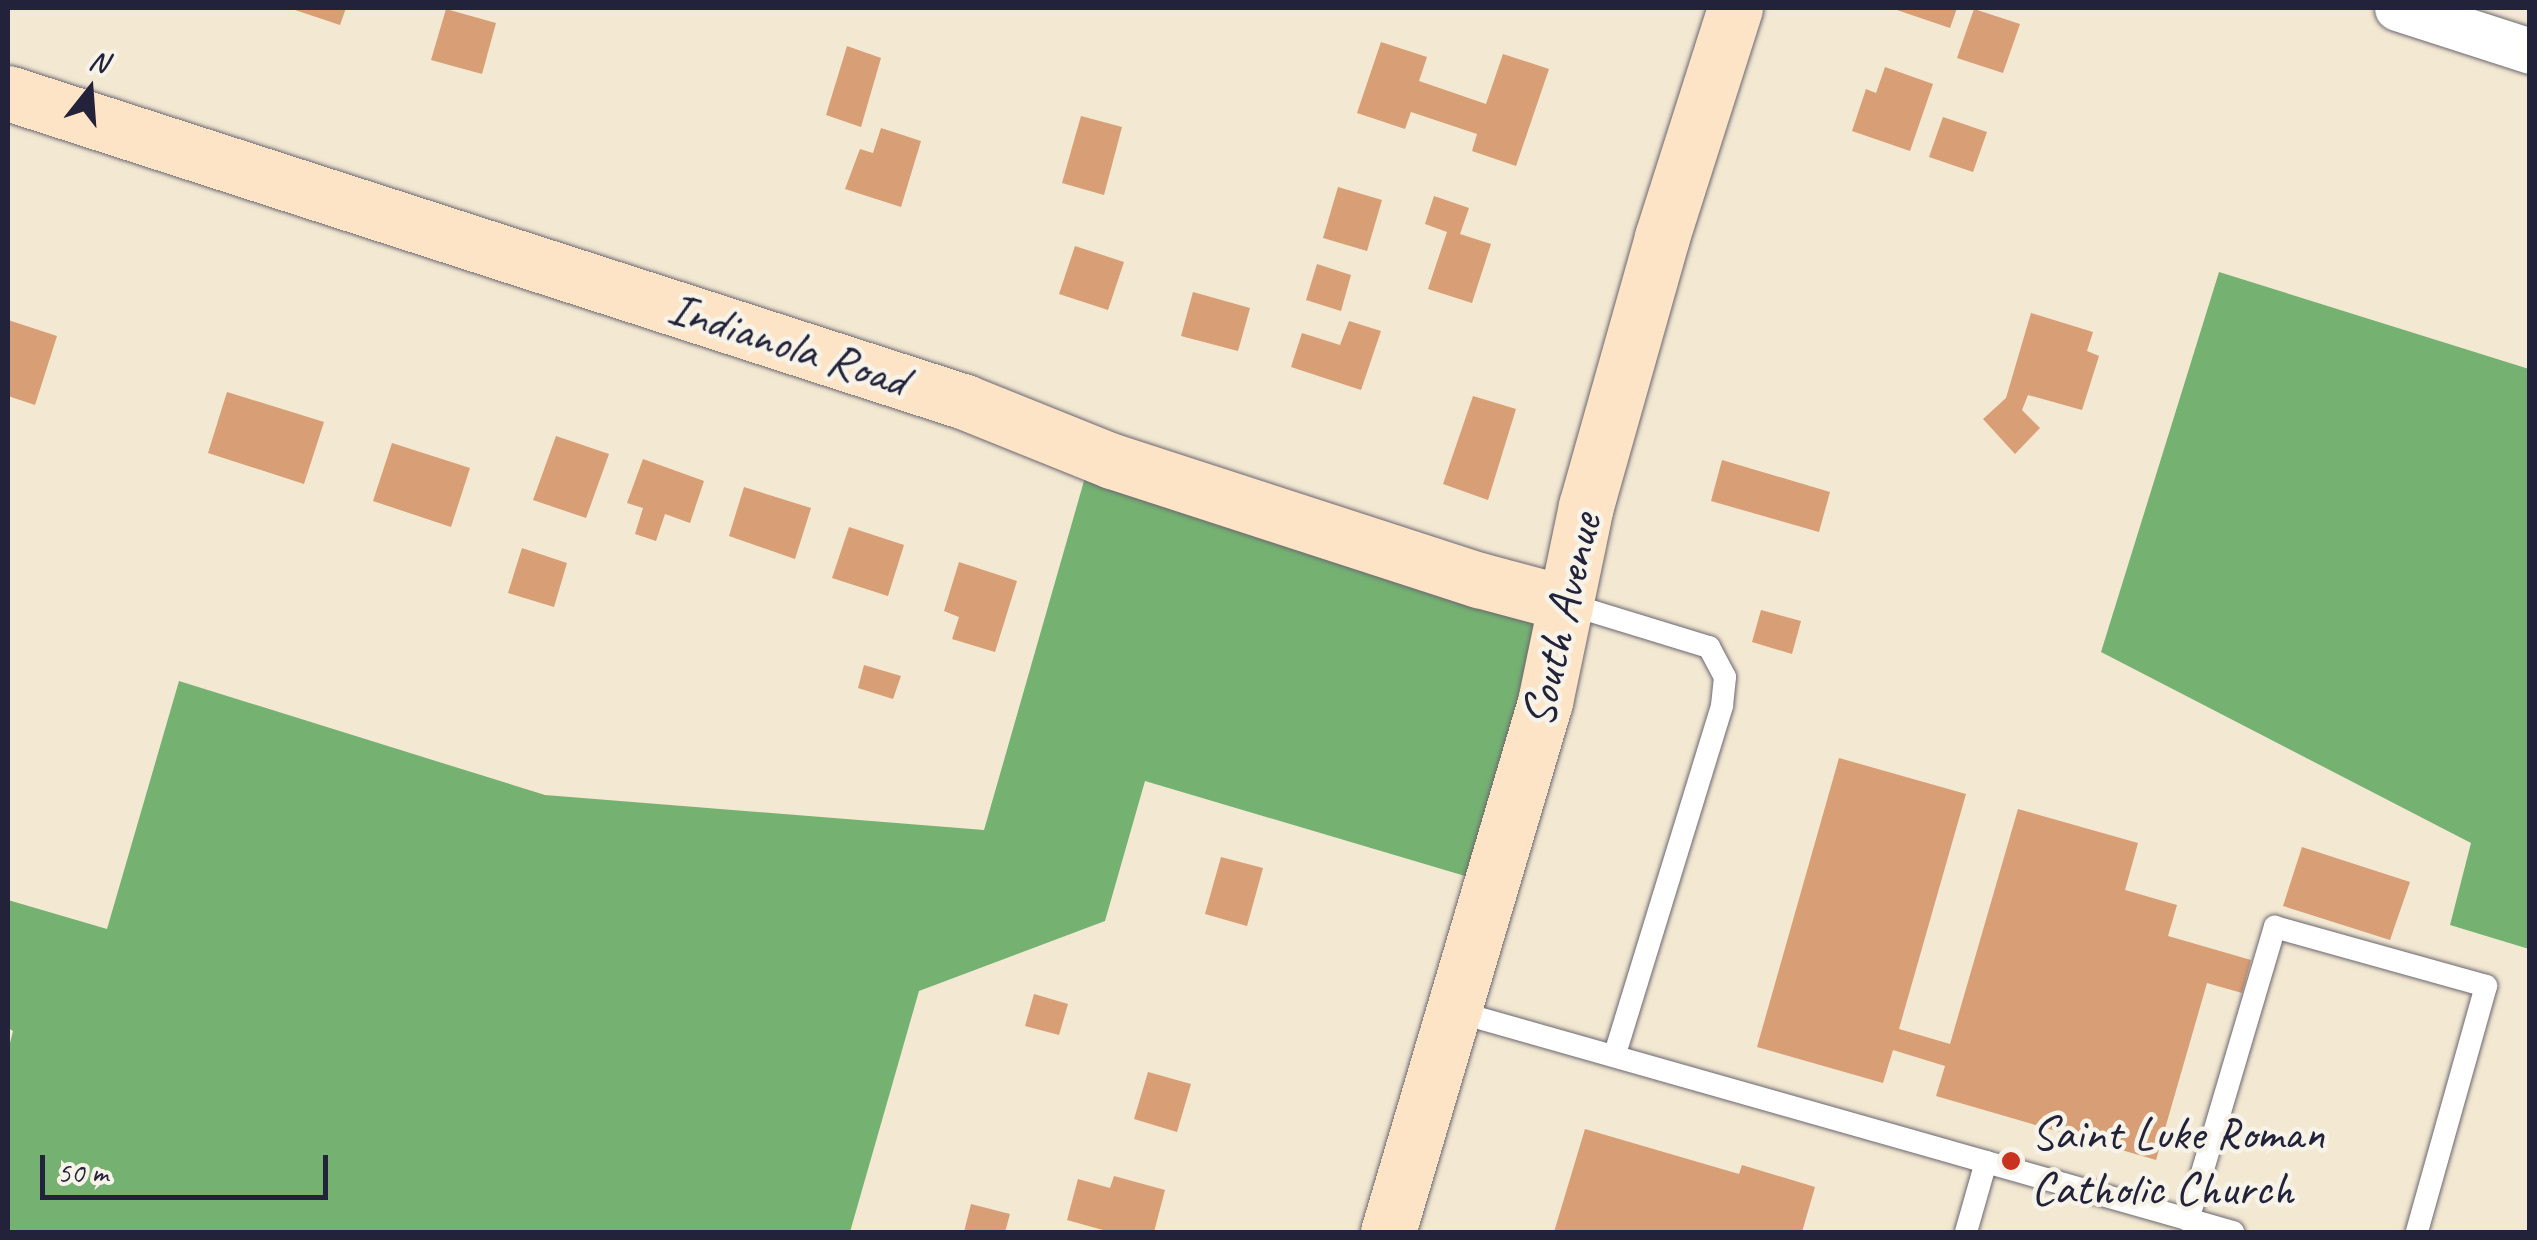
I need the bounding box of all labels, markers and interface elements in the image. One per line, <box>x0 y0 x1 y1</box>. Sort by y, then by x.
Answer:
north arrow <box>40 40 140 140</box>
text: N <box>86 42 112 80</box>
street label: Indianola Road <box>662 278 914 410</box>
street label: South Avenue <box>1509 508 1613 732</box>
place label: Saint Luke Roman Catholic Church <box>2031 1104 2324 1217</box>
scale bar <box>45 1135 332 1197</box>
marker: Saint Luke Roman Catholic Church <box>2000 1150 2022 1172</box>
text: 50 m <box>57 1153 108 1191</box>

